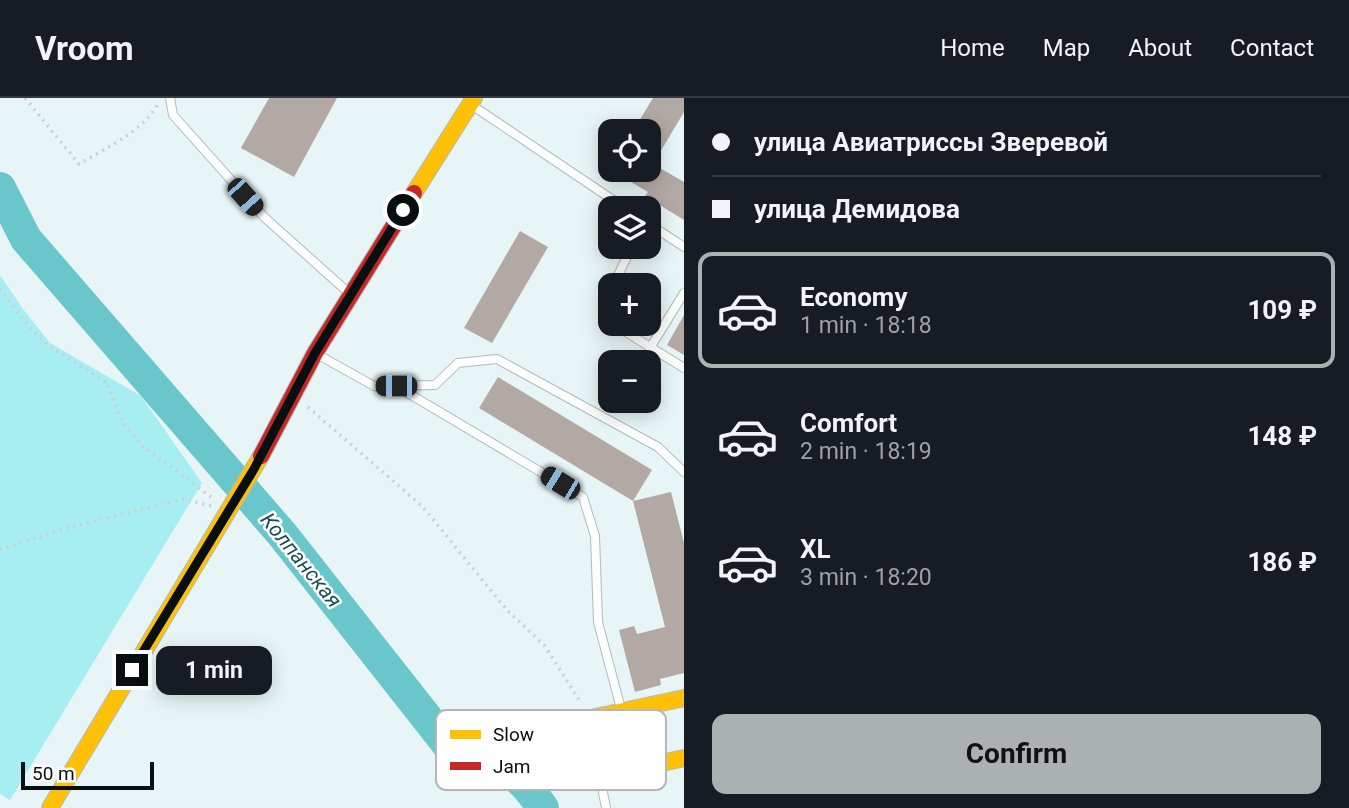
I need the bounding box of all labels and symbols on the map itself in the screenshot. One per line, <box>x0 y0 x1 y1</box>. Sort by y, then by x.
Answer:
car <box>224 174 267 220</box>
route start <box>387 194 419 226</box>
car <box>376 376 418 397</box>
car <box>537 463 584 503</box>
water label: Колпанская <box>256 508 346 612</box>
callout: 1 min <box>156 646 272 694</box>
route end <box>116 654 148 686</box>
legend <box>436 710 666 790</box>
text: Slow <box>493 723 534 746</box>
text: Jam <box>493 755 530 778</box>
scale bar <box>21 759 154 791</box>

